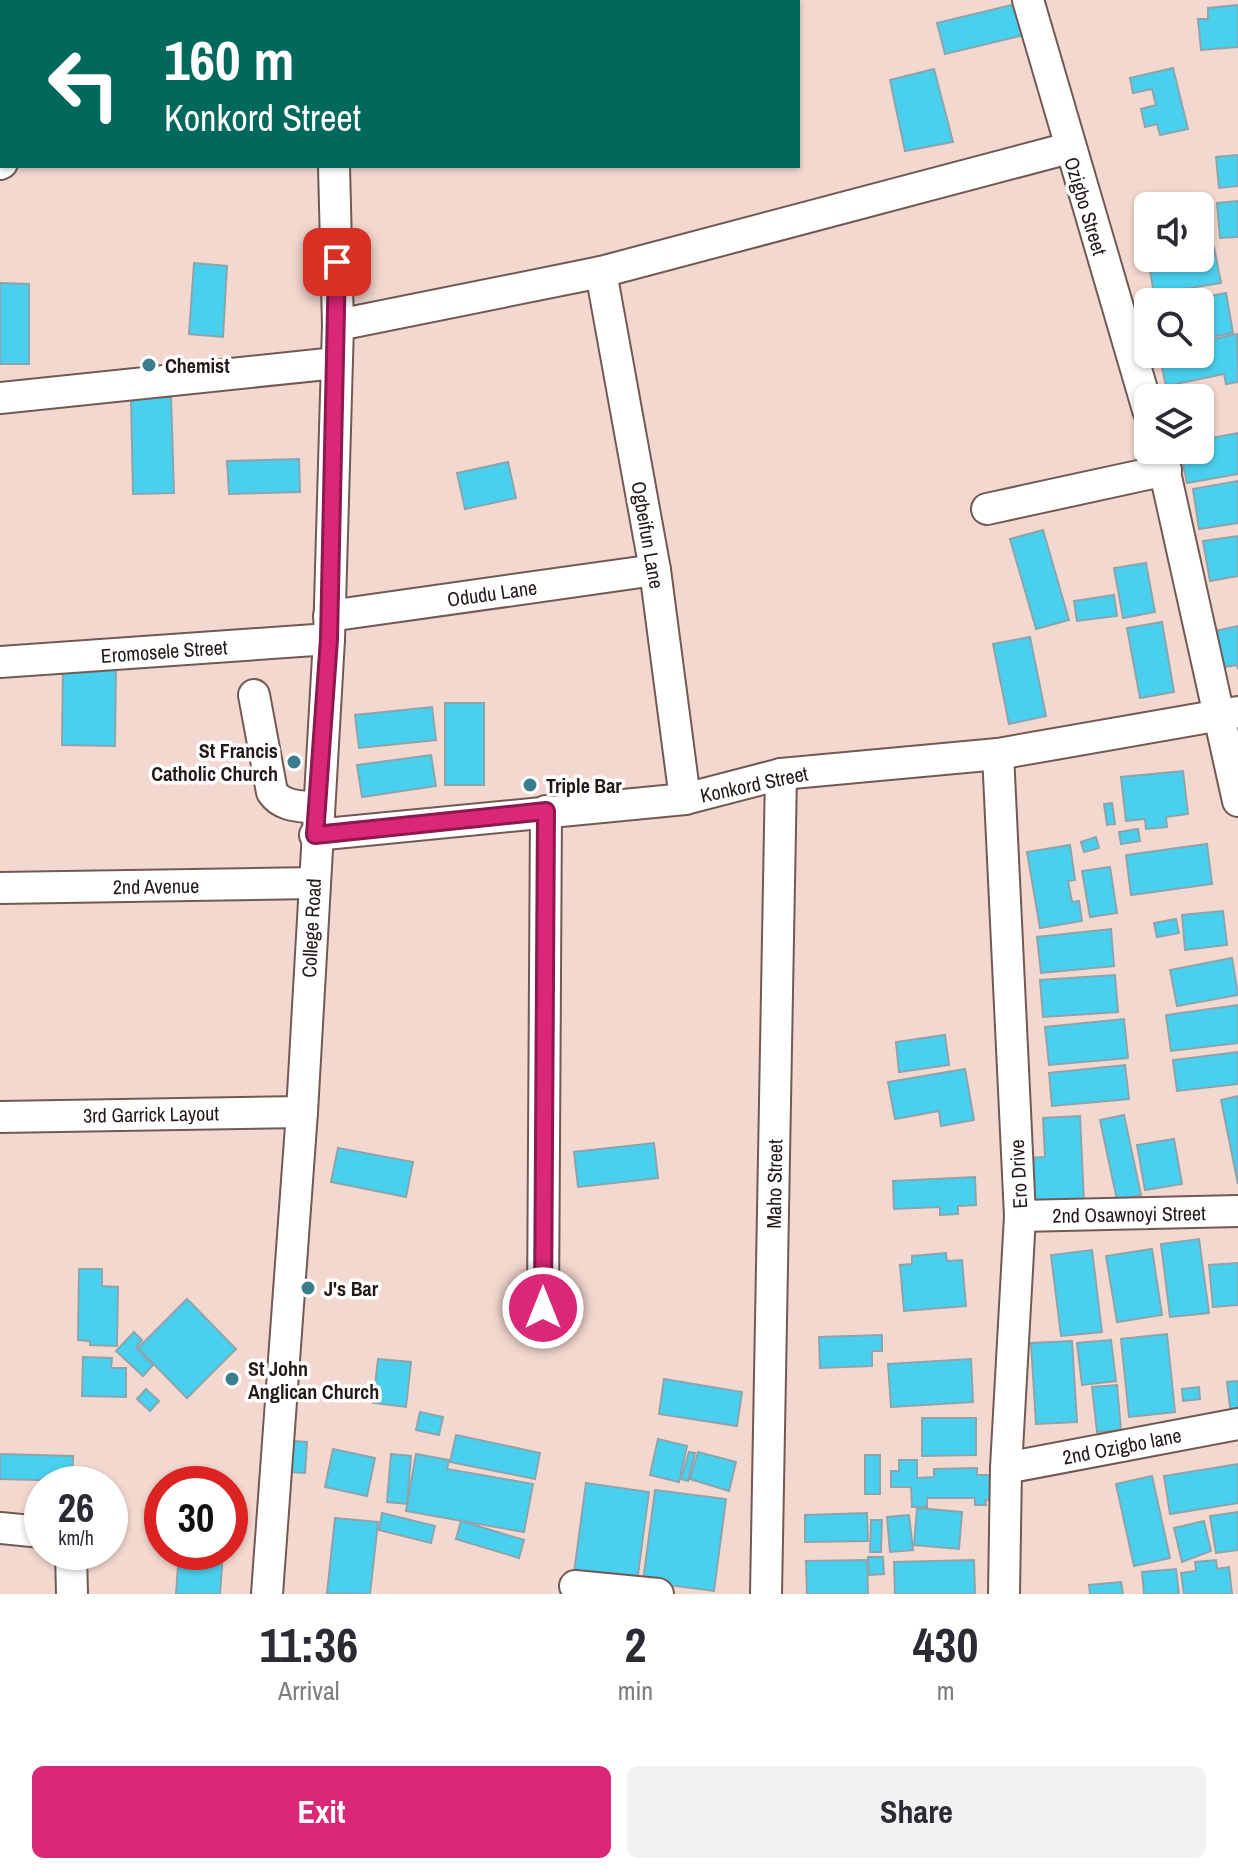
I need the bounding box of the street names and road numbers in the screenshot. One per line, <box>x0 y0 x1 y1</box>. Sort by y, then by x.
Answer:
street label: Ozigbo Street <box>1058 154 1114 259</box>
street label: Ogbeifun Lane <box>625 479 671 591</box>
street label: Odudu Lane <box>445 573 539 613</box>
street label: Eromosele Street <box>100 633 229 669</box>
street label: Konkord Street <box>698 759 811 809</box>
street label: 2nd Avenue <box>113 872 199 900</box>
street label: College Road <box>295 878 327 978</box>
street label: 3rd Garrick Layout <box>83 1099 220 1129</box>
street label: Maho Street <box>760 1139 788 1229</box>
street label: Ero Drive <box>1003 1139 1033 1209</box>
street label: 2nd Osawnoyi Street <box>1052 1199 1206 1229</box>
street label: 2nd Ozigbo lane <box>1060 1421 1184 1471</box>

